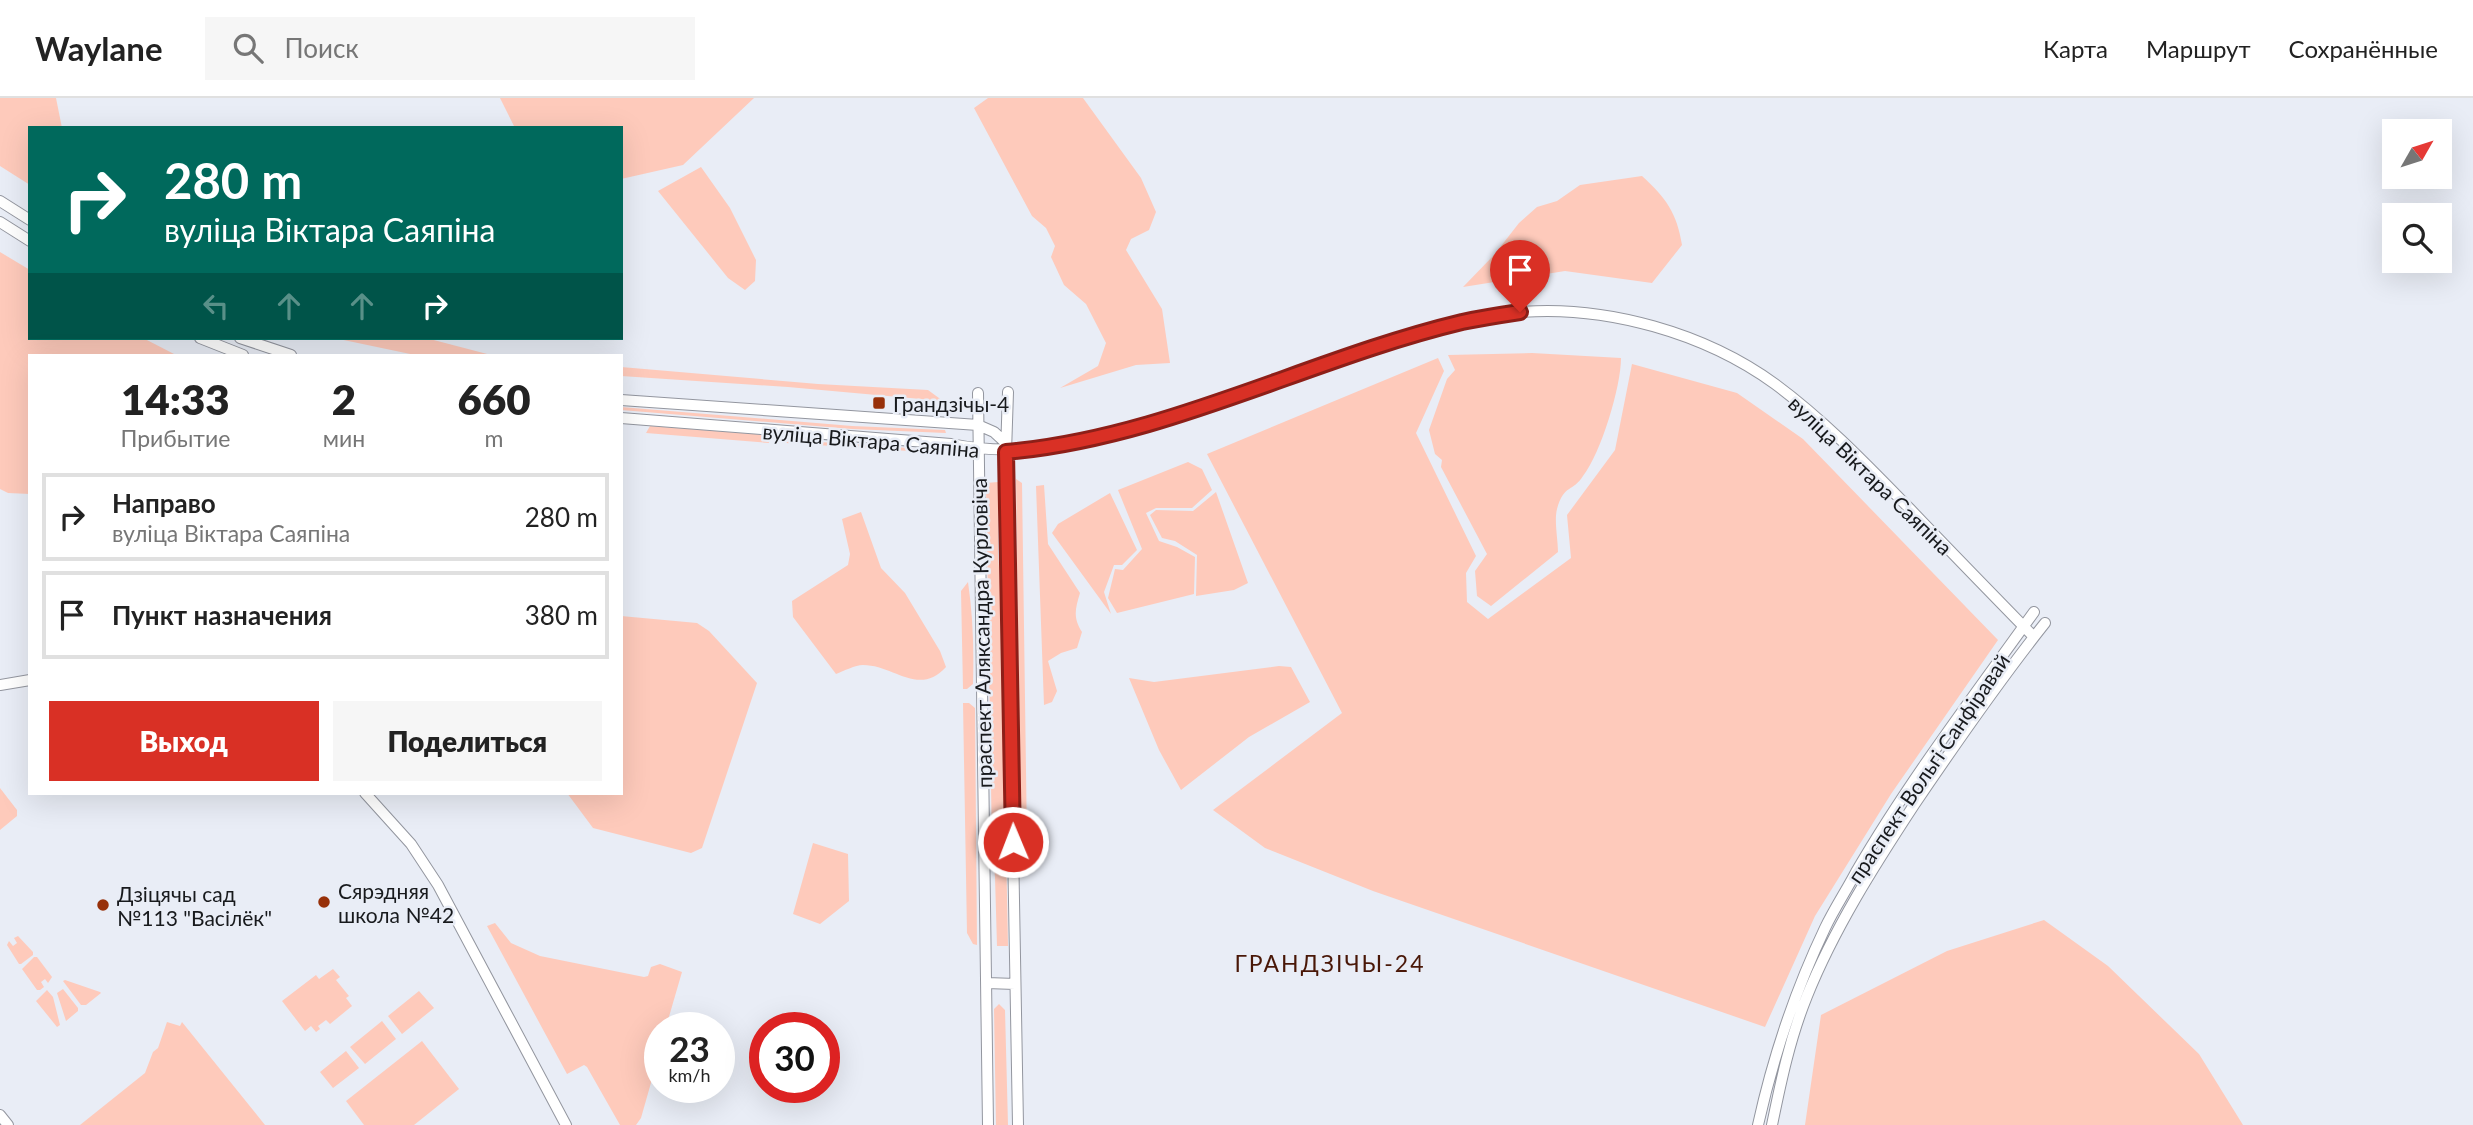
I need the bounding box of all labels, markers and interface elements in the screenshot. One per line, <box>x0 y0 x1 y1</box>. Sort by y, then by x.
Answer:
search box <box>205 17 695 80</box>
text: Waylane <box>35 28 163 68</box>
icon: search <box>229 29 267 67</box>
text: Поиск <box>285 32 359 64</box>
text: Карта <box>2043 34 2108 63</box>
text: Маршрут <box>2146 34 2251 63</box>
text: Сохранённые <box>2289 34 2438 63</box>
north arrow <box>2382 119 2452 189</box>
map controls <box>2382 119 2452 273</box>
text: 280 m <box>164 151 302 209</box>
icon: right <box>49 154 140 245</box>
button: search <box>2382 203 2452 273</box>
text: вуліца Віктара Саяпіна <box>164 210 496 249</box>
pin <box>1490 240 1550 312</box>
icon: arrive <box>1501 251 1539 289</box>
icon: left <box>197 287 235 325</box>
icon: ahead <box>270 287 308 325</box>
icon: ahead <box>343 287 381 325</box>
icon: right <box>416 287 454 325</box>
text: 14:33 <box>121 374 230 424</box>
text: 2 <box>332 374 356 424</box>
text: 660 <box>458 374 531 424</box>
street label: вуліца Віктара Саяпіна <box>1784 390 1958 560</box>
place label: Грандзічы-4 <box>893 391 1009 416</box>
marker: Грандзічы-4 <box>871 395 887 411</box>
street label: вуліца Віктара Саяпіна <box>762 418 980 462</box>
text: Прибытие <box>120 424 230 452</box>
text: мин <box>323 424 365 452</box>
text: m <box>485 424 504 452</box>
street label: праспект Аляксандра Курловіча <box>966 478 996 788</box>
text: Направо <box>112 487 216 519</box>
icon: right <box>53 498 91 536</box>
text: 280 m <box>525 501 598 533</box>
text: вуліца Віктара Саяпіна <box>112 519 350 547</box>
icon: arrive <box>53 596 91 634</box>
text: Пункт назначения <box>112 599 332 631</box>
text: 380 m <box>525 599 598 631</box>
street label: праспект Вольгі Санфіравай <box>1842 648 2014 888</box>
button: Выход <box>49 701 319 781</box>
button: Поделиться <box>333 701 602 781</box>
position arrow <box>976 805 1050 879</box>
place label: Сярэдняя школа №42 <box>338 878 454 927</box>
place label: Дзіцячы сад №113 "Васілёк" <box>117 881 272 930</box>
marker: Сярэдняя школа №42 <box>316 894 332 910</box>
marker: Дзіцячы сад №113 "Васілёк" <box>95 897 111 913</box>
district label: ГРАНДЗІЧЫ-24 <box>1234 949 1426 977</box>
speed limit sign: 30 <box>749 1012 840 1103</box>
text: 23 <box>669 1027 710 1069</box>
text: km/h <box>668 1064 711 1086</box>

